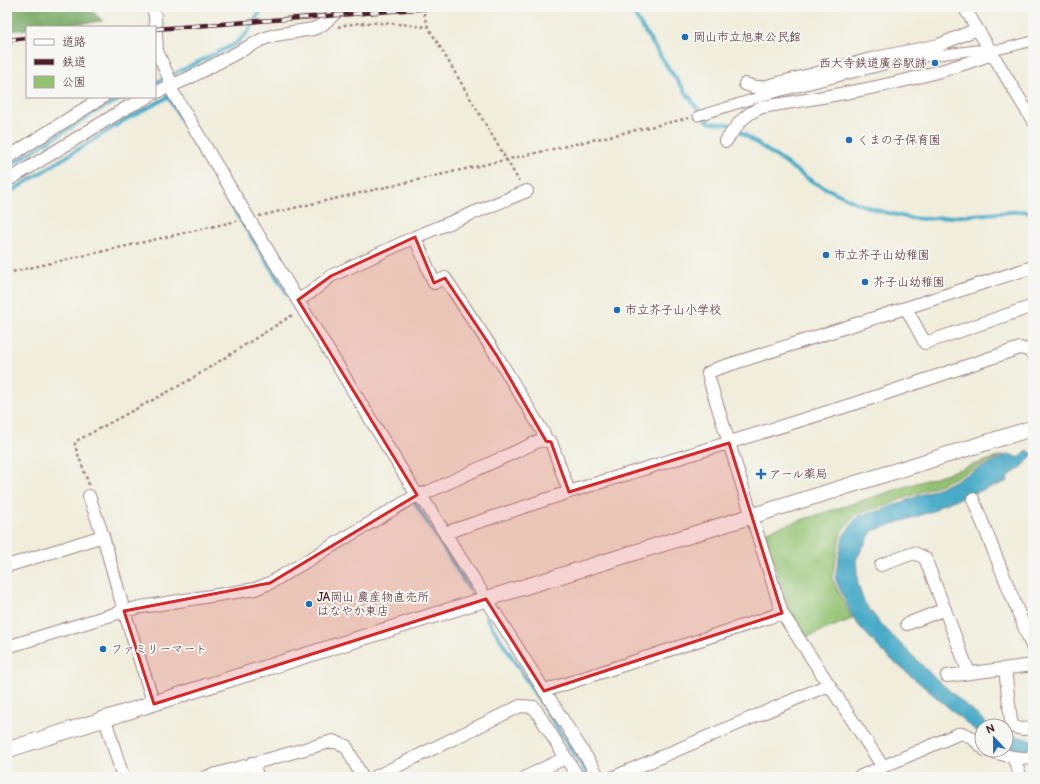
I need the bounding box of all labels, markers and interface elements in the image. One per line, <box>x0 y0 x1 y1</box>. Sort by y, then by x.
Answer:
legend <box>26 26 156 98</box>
place label: 岡山市立旭東公民館 <box>693 30 801 45</box>
marker: 岡山市立旭東公民館 <box>680 32 690 42</box>
text: 道路 <box>62 35 86 50</box>
text: 鉄道 <box>62 55 86 70</box>
place label: 西大寺鉄道廣谷駅跡 <box>819 56 927 71</box>
marker: 西大寺鉄道廣谷駅跡 <box>930 58 940 68</box>
text: 公園 <box>62 75 86 90</box>
place label: くまの子保育園 <box>857 133 941 148</box>
marker: くまの子保育園 <box>844 135 854 145</box>
place label: 市立芥子山幼稚園 <box>834 248 930 263</box>
marker: 市立芥子山幼稚園 <box>821 250 831 260</box>
place label: 芥子山幼稚園 <box>873 275 945 290</box>
marker: 芥子山幼稚園 <box>860 277 870 287</box>
place label: 市立芥子山小学校 <box>625 303 721 318</box>
marker: 市立芥子山小学校 <box>612 305 622 315</box>
place label: アール薬局 <box>769 467 828 482</box>
marker: アール薬局 <box>756 469 766 479</box>
place label: JA岡山 農産物直売所 はなやか東店 <box>317 590 429 619</box>
marker: JA岡山 農産物直売所 はなやか東店 <box>304 599 314 609</box>
place label: ファミリーマート <box>111 642 207 657</box>
marker: ファミリーマート <box>98 644 108 654</box>
north arrow <box>974 718 1014 758</box>
text: N <box>984 722 997 737</box>

